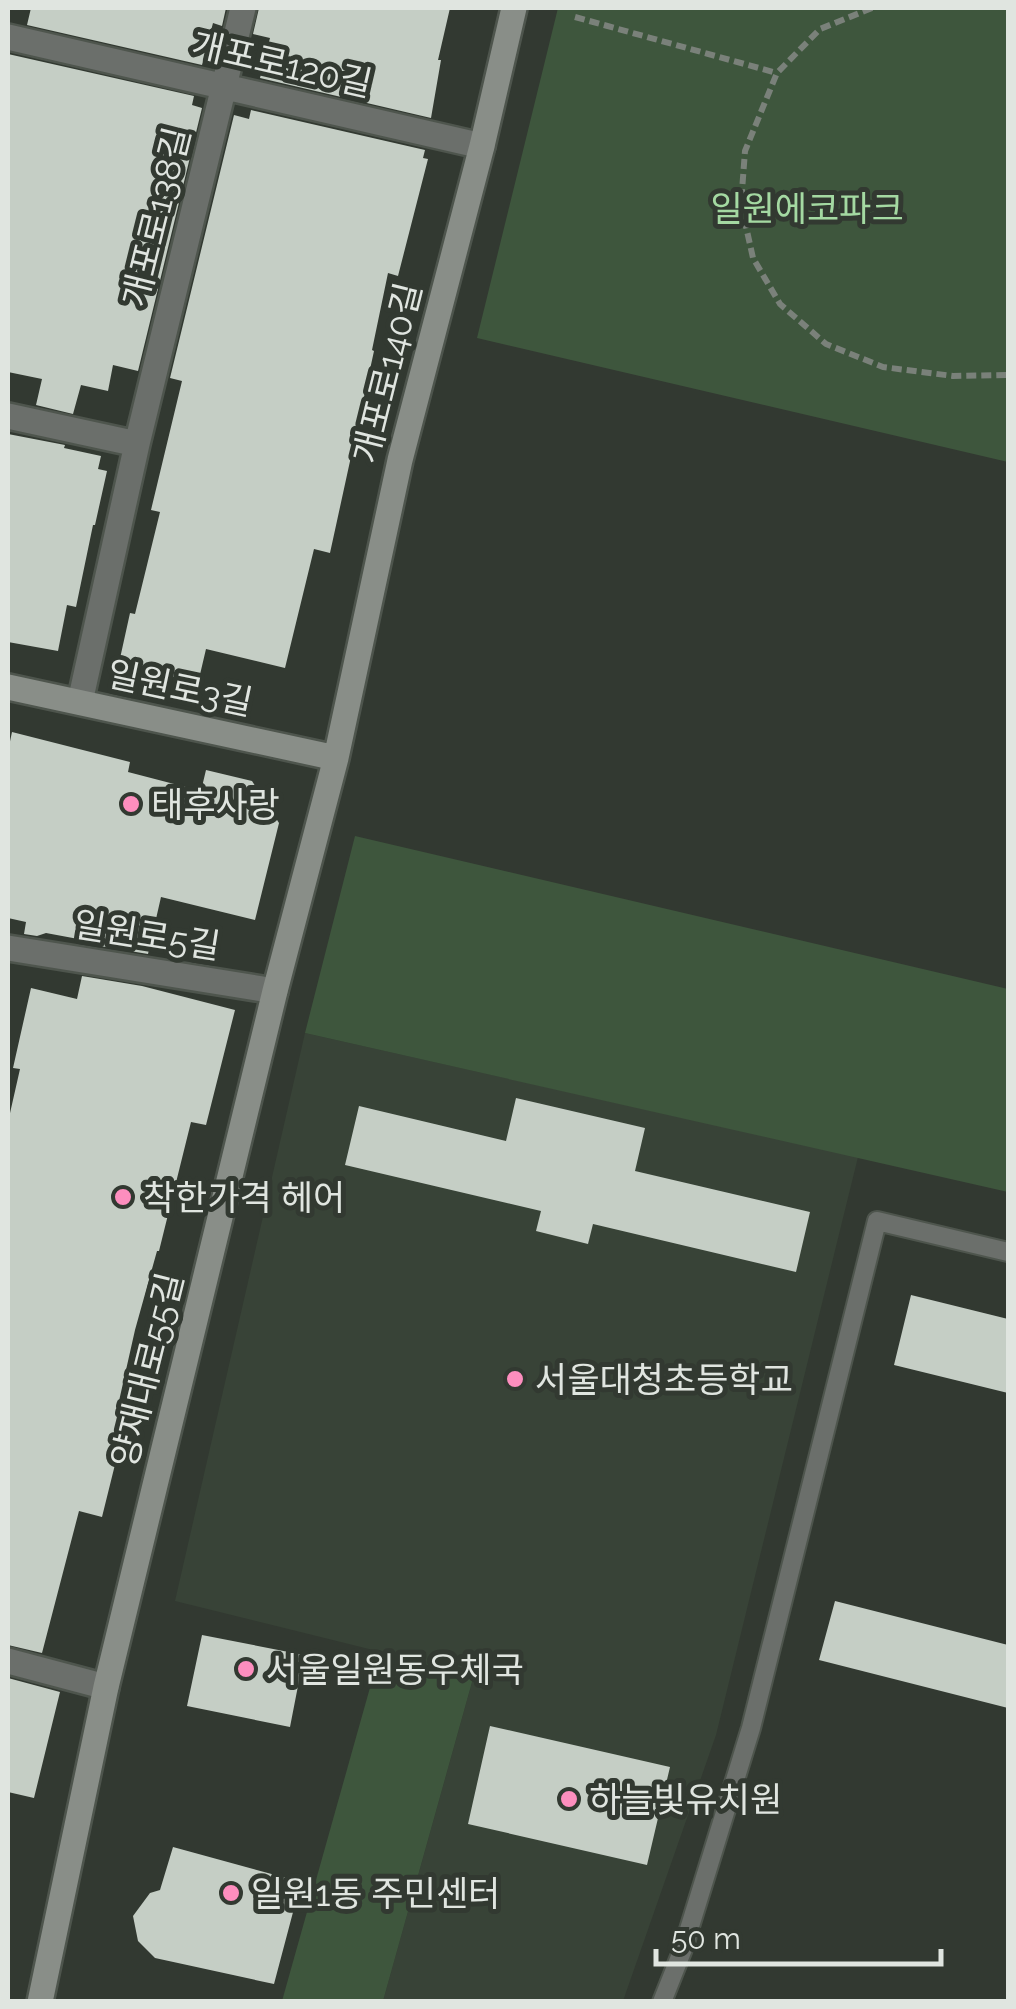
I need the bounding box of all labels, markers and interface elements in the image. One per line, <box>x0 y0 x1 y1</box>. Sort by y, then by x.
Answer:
street label: 개포로120길 <box>188 23 376 105</box>
street label: 개포로138길 <box>114 123 198 311</box>
park label: 일원에코파크 <box>710 188 904 229</box>
street label: 개포로140길 <box>345 279 429 467</box>
street label: 일원로3길 <box>104 653 256 723</box>
place label: 태후사랑 <box>151 784 280 825</box>
marker: 태후사랑 <box>120 793 142 815</box>
street label: 일원로5길 <box>71 903 223 967</box>
place label: 착한가격 헤어 <box>143 1177 345 1218</box>
marker: 착한가격 헤어 <box>112 1186 134 1208</box>
street label: 양재대로55길 <box>103 1268 191 1472</box>
place label: 서울대청초등학교 <box>535 1359 793 1400</box>
marker: 서울대청초등학교 <box>504 1368 526 1390</box>
place label: 서울일원동우체국 <box>266 1649 524 1690</box>
marker: 서울일원동우체국 <box>235 1658 257 1680</box>
place label: 하늘빛유치원 <box>589 1779 782 1820</box>
marker: 하늘빛유치원 <box>558 1788 580 1810</box>
place label: 일원1동 주민센터 <box>251 1873 500 1914</box>
marker: 일원1동 주민센터 <box>220 1882 242 1904</box>
scale bar <box>656 1904 941 1966</box>
text: 50 m <box>671 1921 741 1956</box>

